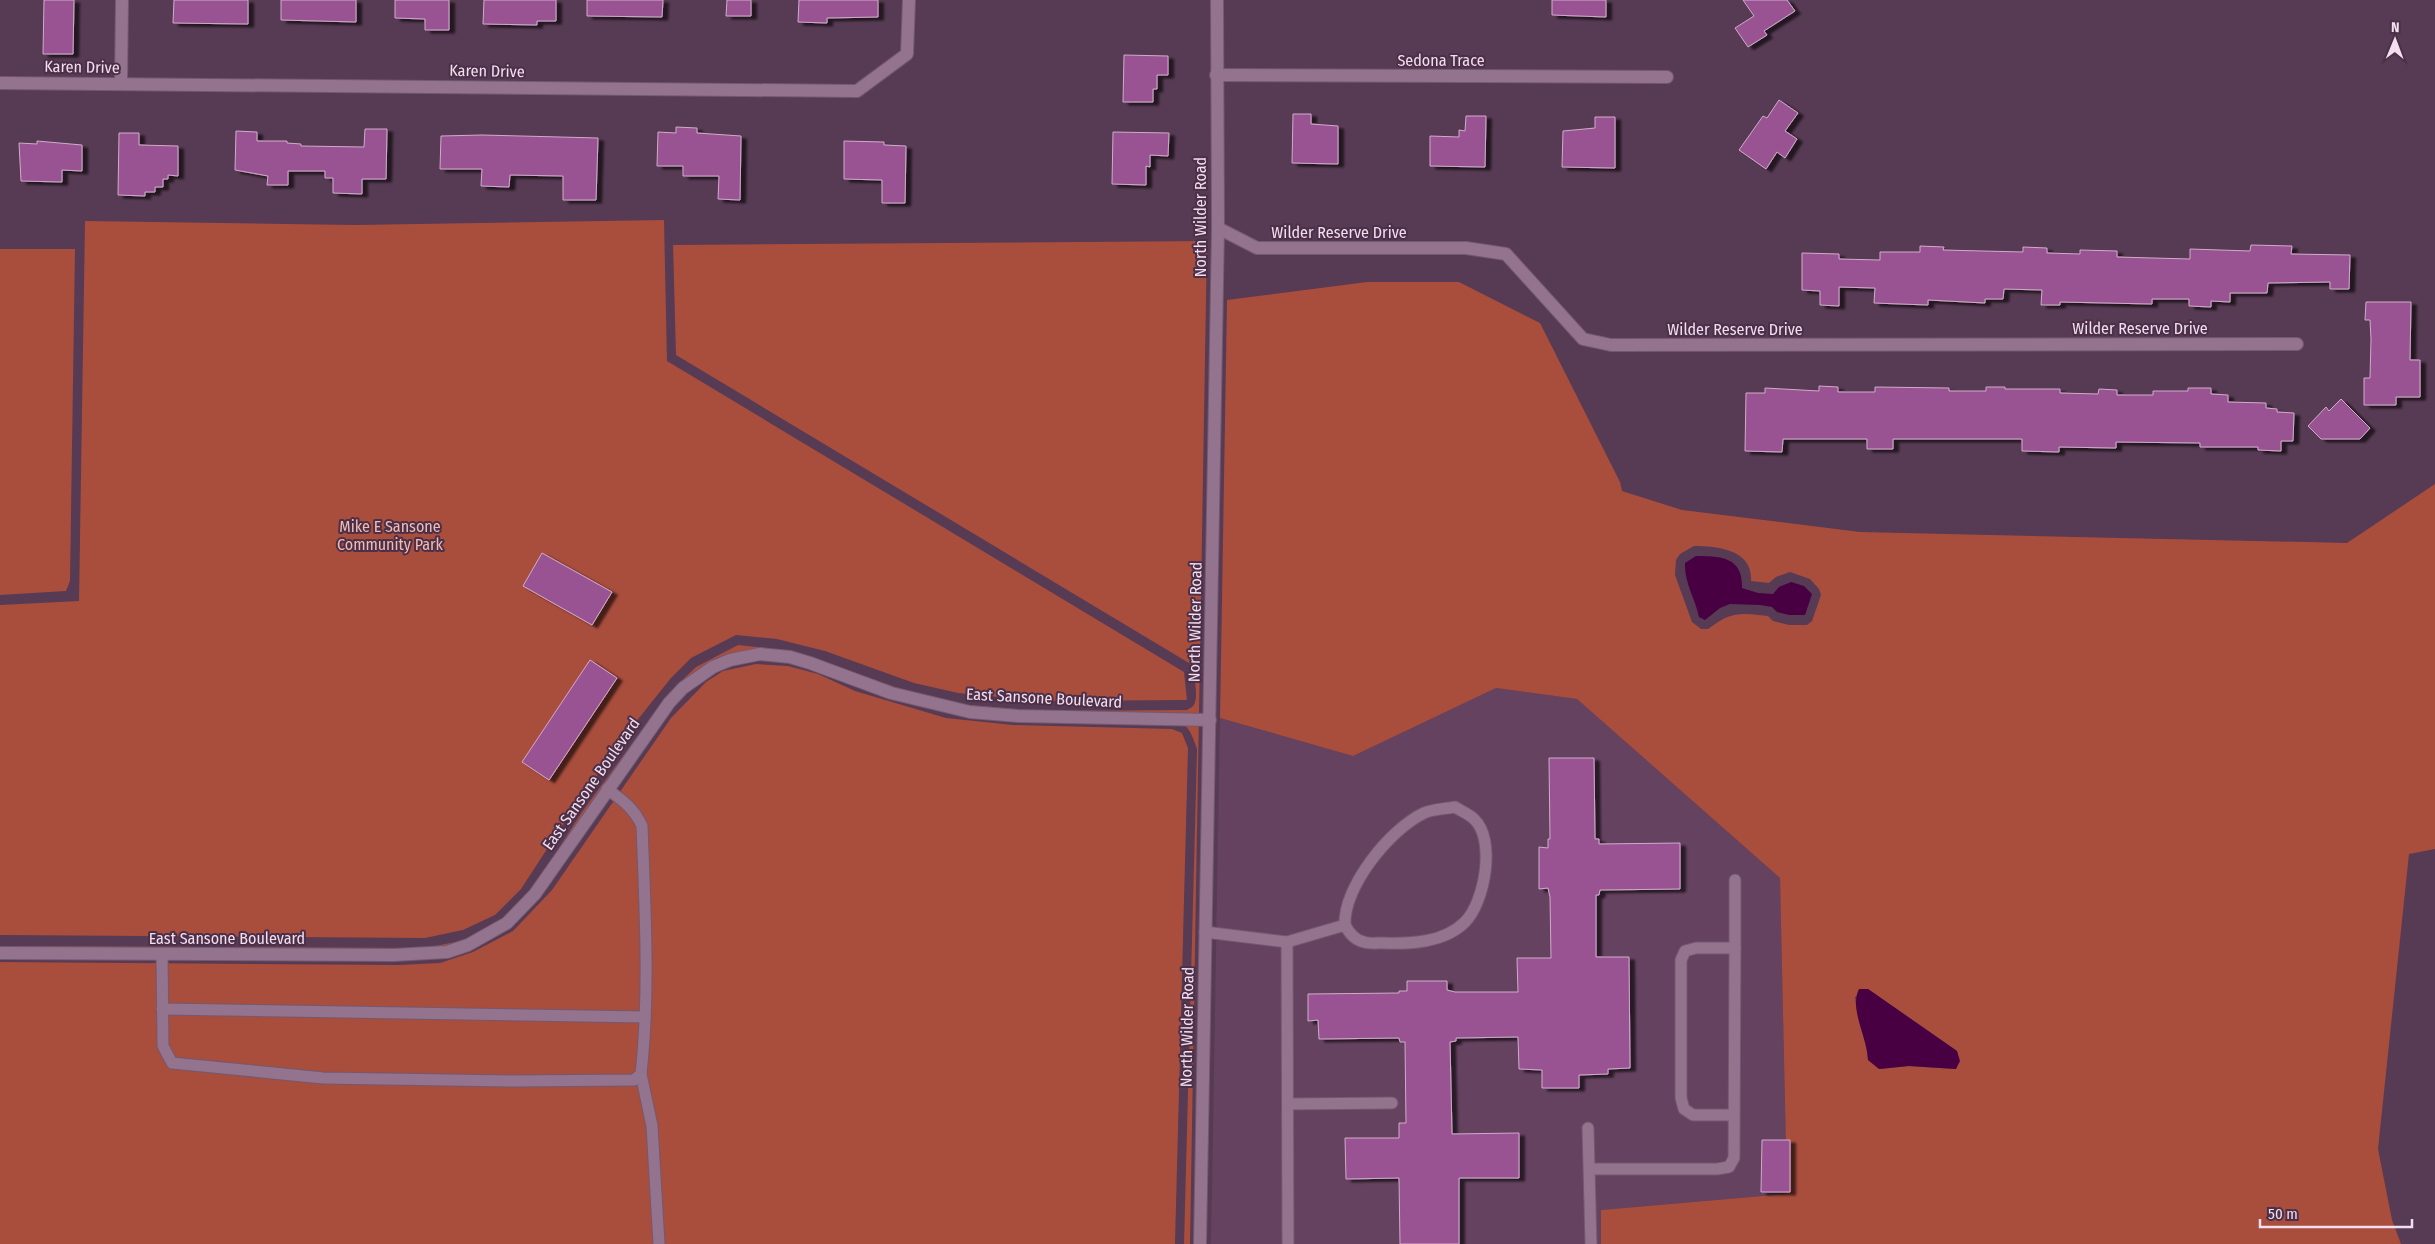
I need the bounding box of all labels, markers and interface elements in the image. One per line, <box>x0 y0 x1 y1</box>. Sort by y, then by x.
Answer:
north arrow <box>2370 15 2420 65</box>
text: N <box>2391 19 2400 36</box>
street label: Sedona Trace <box>1397 51 1485 70</box>
street label: Karen Drive <box>44 57 120 77</box>
street label: Karen Drive <box>449 61 525 81</box>
street label: North Wilder Road <box>1191 157 1210 277</box>
street label: Wilder Reserve Drive <box>1271 223 1407 242</box>
street label: Wilder Reserve Drive <box>2072 319 2208 338</box>
street label: Wilder Reserve Drive <box>1667 320 1803 339</box>
park label: Mike E Sansone Community Park <box>337 517 444 554</box>
street label: North Wilder Road <box>1184 562 1206 682</box>
street label: East Sansone Boulevard <box>965 684 1123 712</box>
street label: East Sansone Boulevard <box>538 714 644 854</box>
street label: East Sansone Boulevard <box>149 929 305 948</box>
street label: North Wilder Road <box>1176 967 1198 1087</box>
scale bar <box>2260 1196 2412 1228</box>
text: 50 m <box>2268 1205 2298 1223</box>

